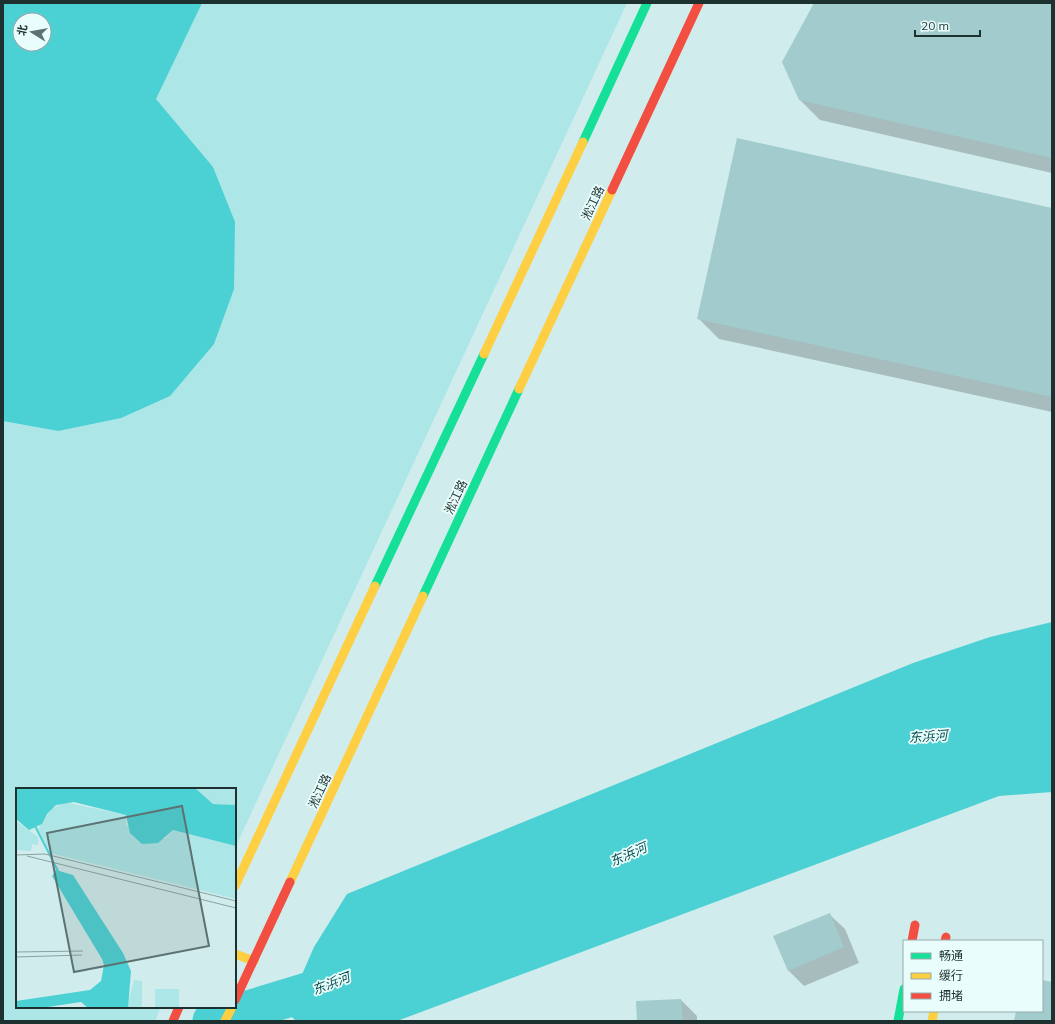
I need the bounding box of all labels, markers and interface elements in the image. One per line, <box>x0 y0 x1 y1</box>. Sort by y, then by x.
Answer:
north arrow <box>12 12 52 52</box>
scale bar <box>915 12 980 38</box>
text: 20 m <box>921 18 949 33</box>
text: 北 <box>14 23 30 37</box>
street label: 淞江路 <box>578 183 607 222</box>
street label: 淞江路 <box>441 477 470 516</box>
water label: 东浜河 <box>908 726 951 745</box>
street label: 淞江路 <box>305 771 334 810</box>
inset map <box>16 788 236 1008</box>
water label: 东浜河 <box>607 838 652 869</box>
legend <box>903 940 1043 1012</box>
text: 畅通 <box>939 948 963 963</box>
water label: 东浜河 <box>310 967 355 997</box>
text: 缓行 <box>939 968 963 983</box>
text: 拥堵 <box>939 988 963 1003</box>

